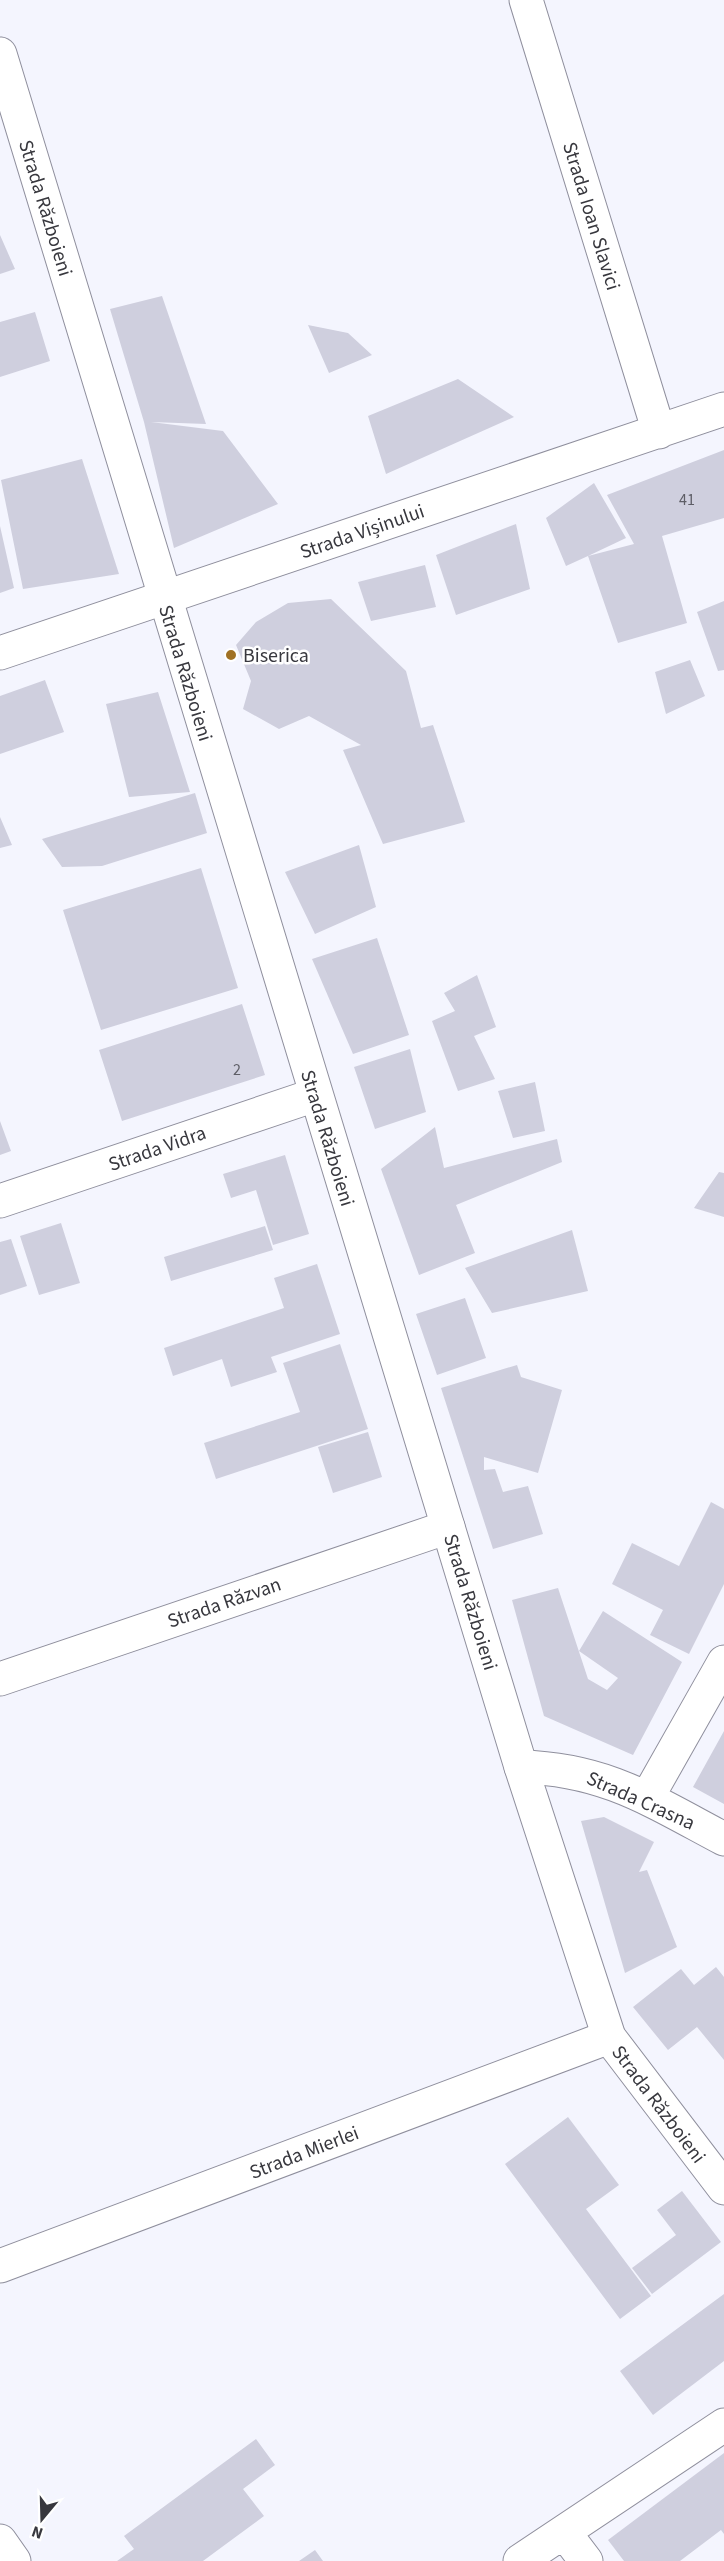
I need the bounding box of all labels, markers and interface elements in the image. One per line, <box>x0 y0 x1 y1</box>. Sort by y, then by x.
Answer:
street label: Strada Războieni <box>11 137 79 280</box>
street label: Strada Ioan Slavici <box>555 139 627 294</box>
house number: 41 <box>679 489 695 511</box>
street label: Strada Vișinului <box>296 498 428 566</box>
street label: Strada Războieni <box>151 602 219 745</box>
place label: Biserica <box>243 642 309 670</box>
marker: Biserica <box>224 648 238 662</box>
house number: 2 <box>233 1059 241 1081</box>
street label: Strada Războieni <box>293 1067 361 1210</box>
street label: Strada Vidra <box>105 1119 210 1179</box>
street label: Strada Războieni <box>436 1531 504 1674</box>
street label: Strada Răzvan <box>164 1570 285 1635</box>
street label: Strada Crasna <box>582 1765 699 1837</box>
street label: Strada Războieni <box>605 2040 712 2169</box>
street label: Strada Mierlei <box>246 2119 363 2187</box>
north arrow <box>12 2489 72 2549</box>
text: N <box>29 2520 46 2544</box>

